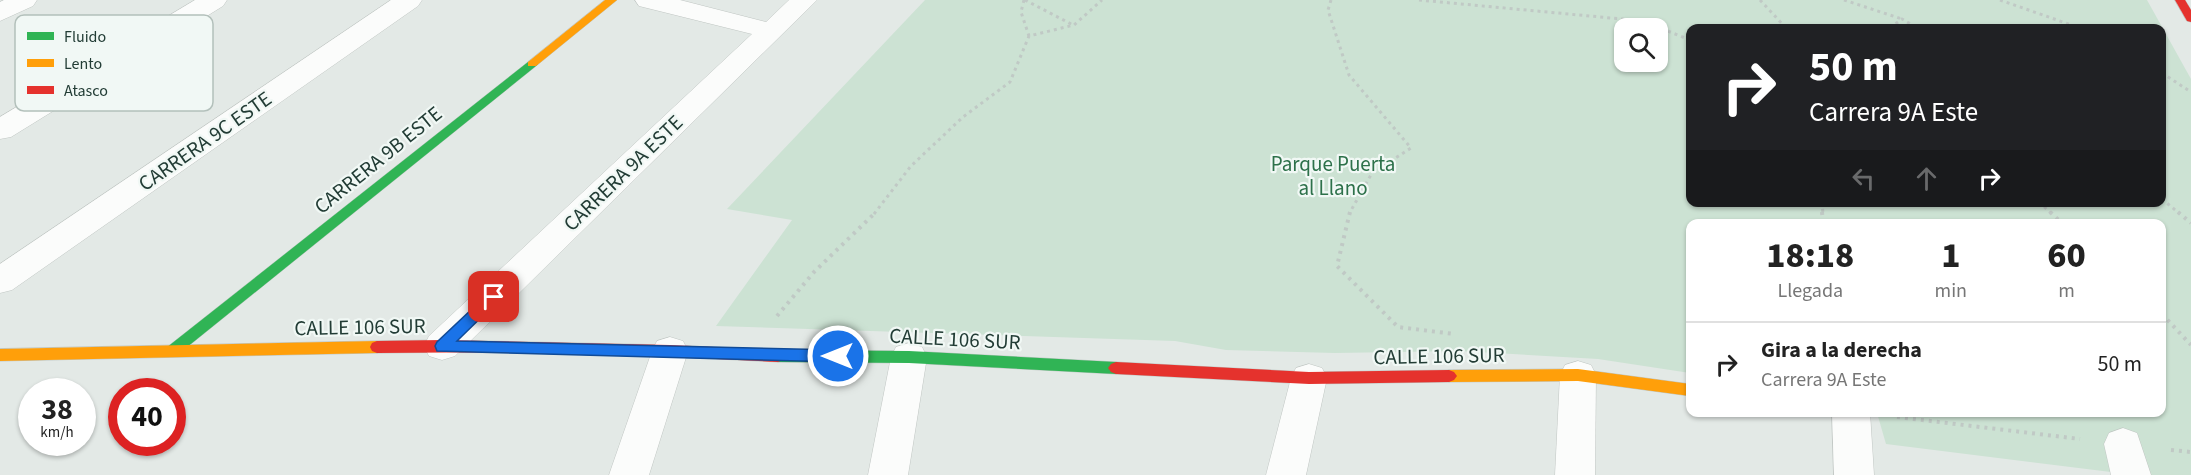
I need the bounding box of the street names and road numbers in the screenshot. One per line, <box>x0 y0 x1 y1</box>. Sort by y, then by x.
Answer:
street label: CARRERA 9C ESTE <box>132 84 278 198</box>
street label: CARRERA 9B ESTE <box>308 99 448 221</box>
street label: CARRERA 9A ESTE <box>556 108 690 238</box>
street label: CALLE 106 SUR <box>294 311 426 343</box>
street label: CALLE 106 SUR <box>889 321 1021 357</box>
street label: CALLE 106 SUR <box>1373 340 1505 372</box>

